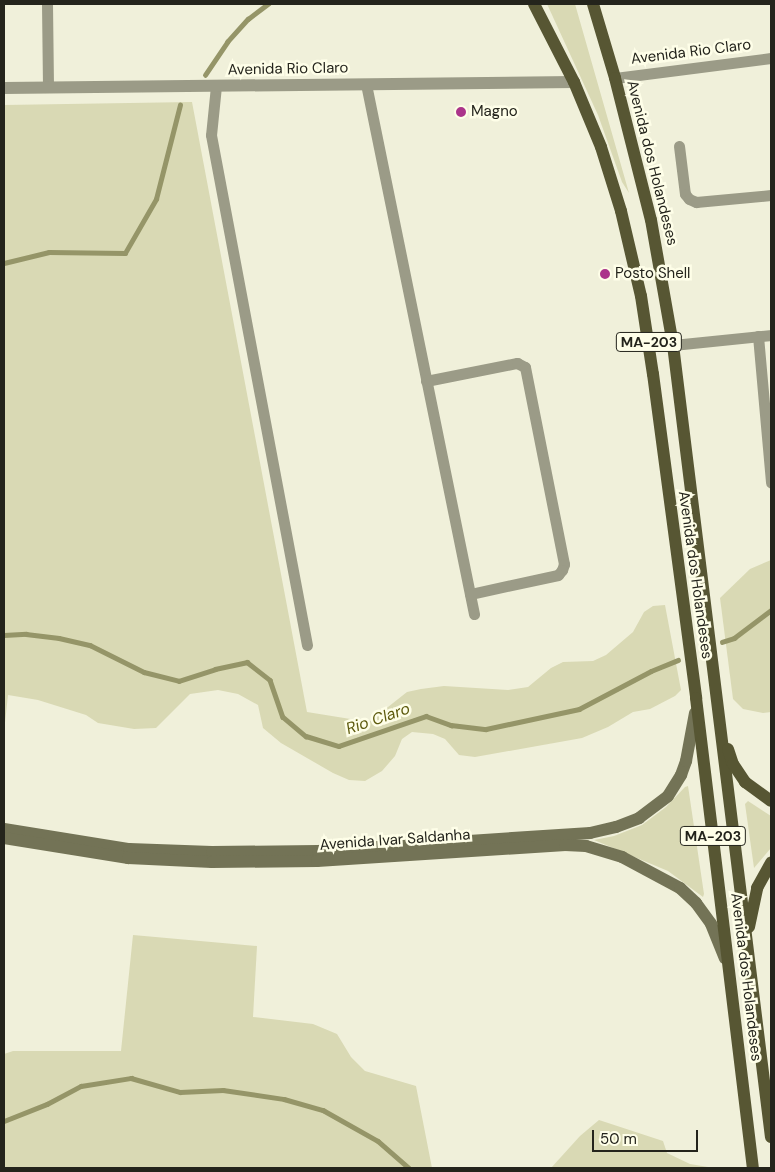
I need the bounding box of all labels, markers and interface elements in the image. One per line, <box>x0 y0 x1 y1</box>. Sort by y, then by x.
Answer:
street label: Avenida Rio Claro <box>630 36 752 68</box>
street label: Avenida Rio Claro <box>227 59 349 79</box>
street label: Avenida dos Holandeses <box>623 79 681 247</box>
place label: Magno <box>471 103 518 121</box>
marker: Magno <box>455 106 467 118</box>
place label: Posto Shell <box>615 265 690 283</box>
marker: Posto Shell <box>599 268 611 280</box>
road number: MA-203 <box>615 331 683 354</box>
street label: Avenida dos Holandeses <box>674 490 716 660</box>
water label: Rio Claro <box>343 699 413 739</box>
road number: MA-203 <box>679 824 747 848</box>
street label: Avenida Ivar Saldanha <box>319 826 471 854</box>
street label: Avenida dos Holandeses <box>727 892 765 1062</box>
scale bar <box>595 1120 701 1152</box>
text: 50 m <box>600 1129 637 1149</box>

